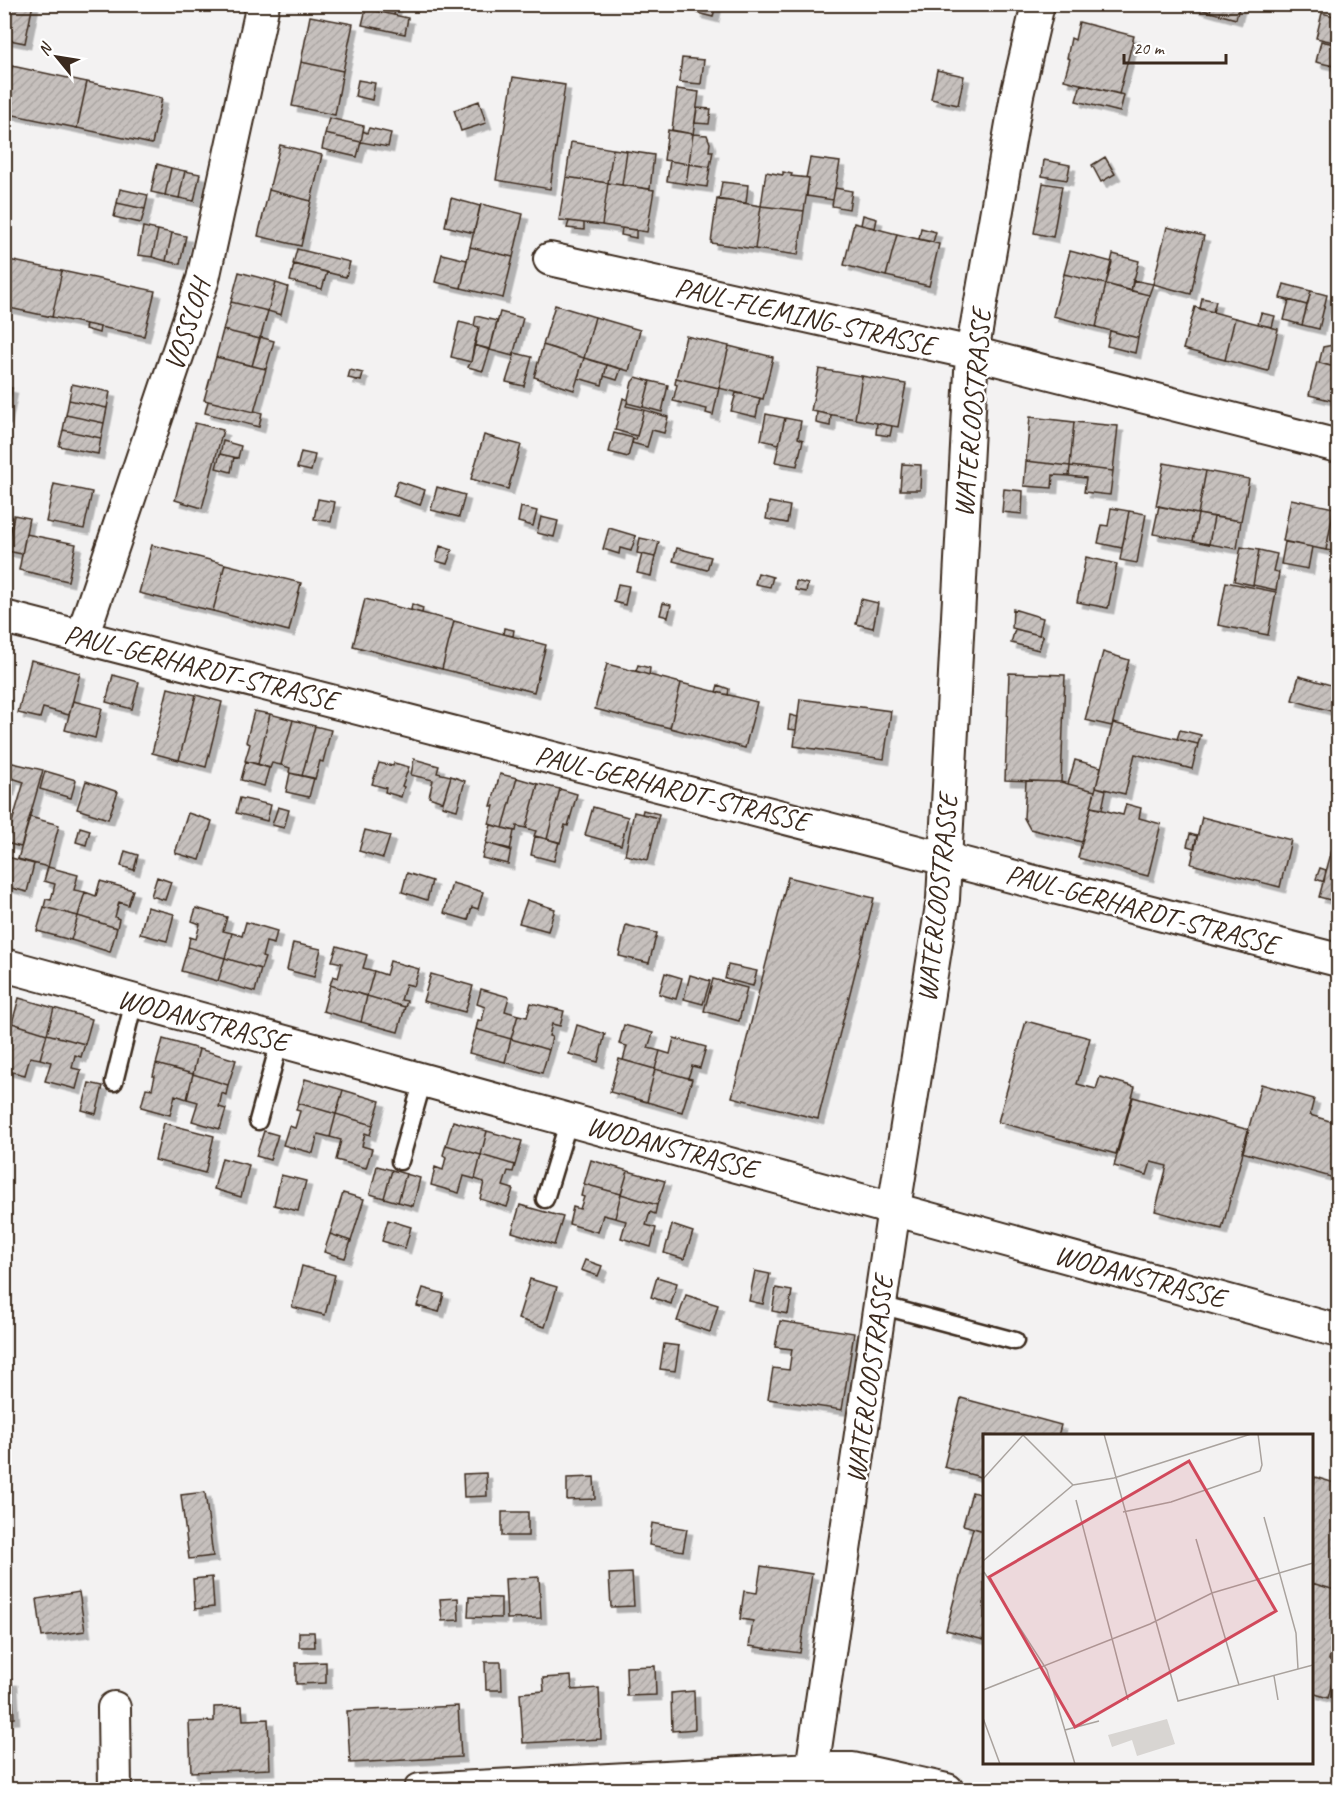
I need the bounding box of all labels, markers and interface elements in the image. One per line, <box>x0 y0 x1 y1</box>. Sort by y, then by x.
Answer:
north arrow <box>27 27 87 87</box>
scale bar <box>1124 27 1226 65</box>
text: 20 m <box>1133 37 1166 59</box>
text: N <box>34 38 58 59</box>
street label: PAUL-FLEMING-STRASSE <box>672 269 942 364</box>
street label: VOSSLOH <box>156 271 219 375</box>
street label: WATERLOOSTRASSE <box>945 304 999 519</box>
street label: PAUL-GERHARDT-STRASSE <box>61 616 345 719</box>
street label: PAUL-GERHARDT-STRASSE <box>532 737 816 840</box>
street label: WATERLOOSTRASSE <box>909 789 966 1004</box>
street label: PAUL-GERHARDT-STRASSE <box>1002 856 1285 963</box>
street label: WODANSTRASSE <box>114 980 295 1060</box>
street label: WODANSTRASSE <box>583 1107 764 1187</box>
street label: WODANSTRASSE <box>1051 1236 1232 1316</box>
street label: WATERLOOSTRASSE <box>837 1270 901 1485</box>
inset map <box>983 1434 1313 1764</box>

